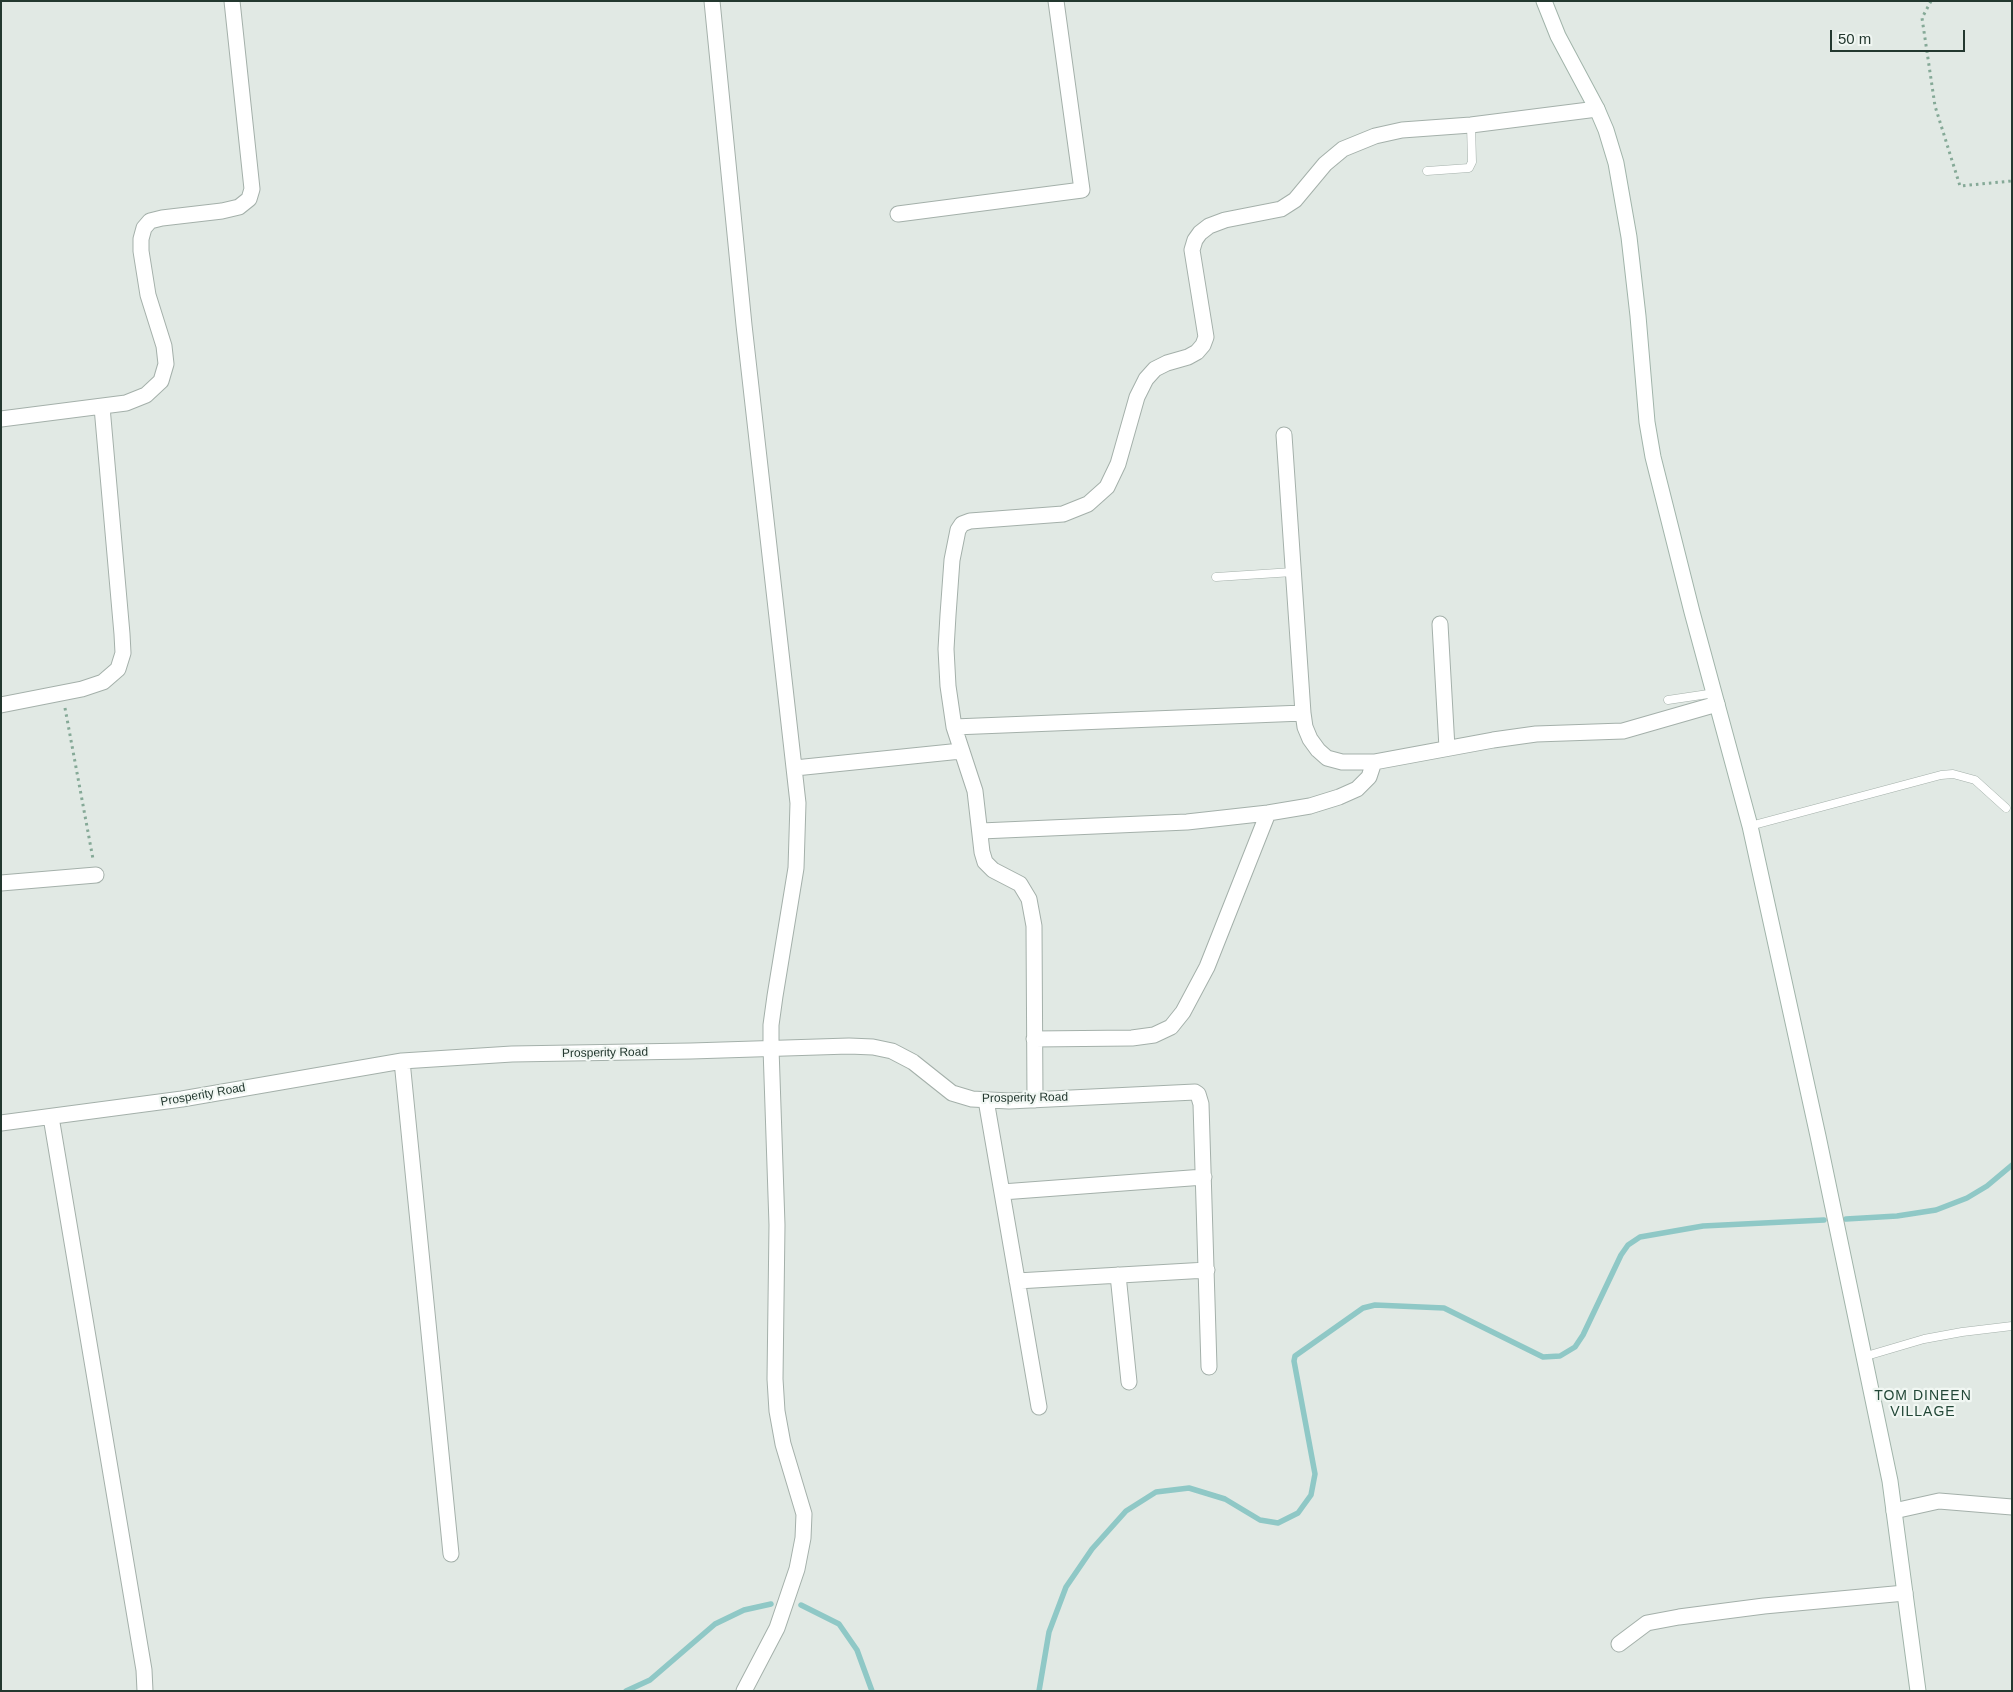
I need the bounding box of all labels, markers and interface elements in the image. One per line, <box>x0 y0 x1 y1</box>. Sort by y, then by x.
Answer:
scale bar <box>1833 20 1968 52</box>
text: 50 m <box>1838 30 1871 47</box>
street label: Prosperity Road <box>562 1045 648 1061</box>
street label: Prosperity Road <box>159 1080 247 1110</box>
street label: Prosperity Road <box>982 1090 1068 1106</box>
district label: TOM DINEEN VILLAGE <box>1873 1388 1973 1420</box>

